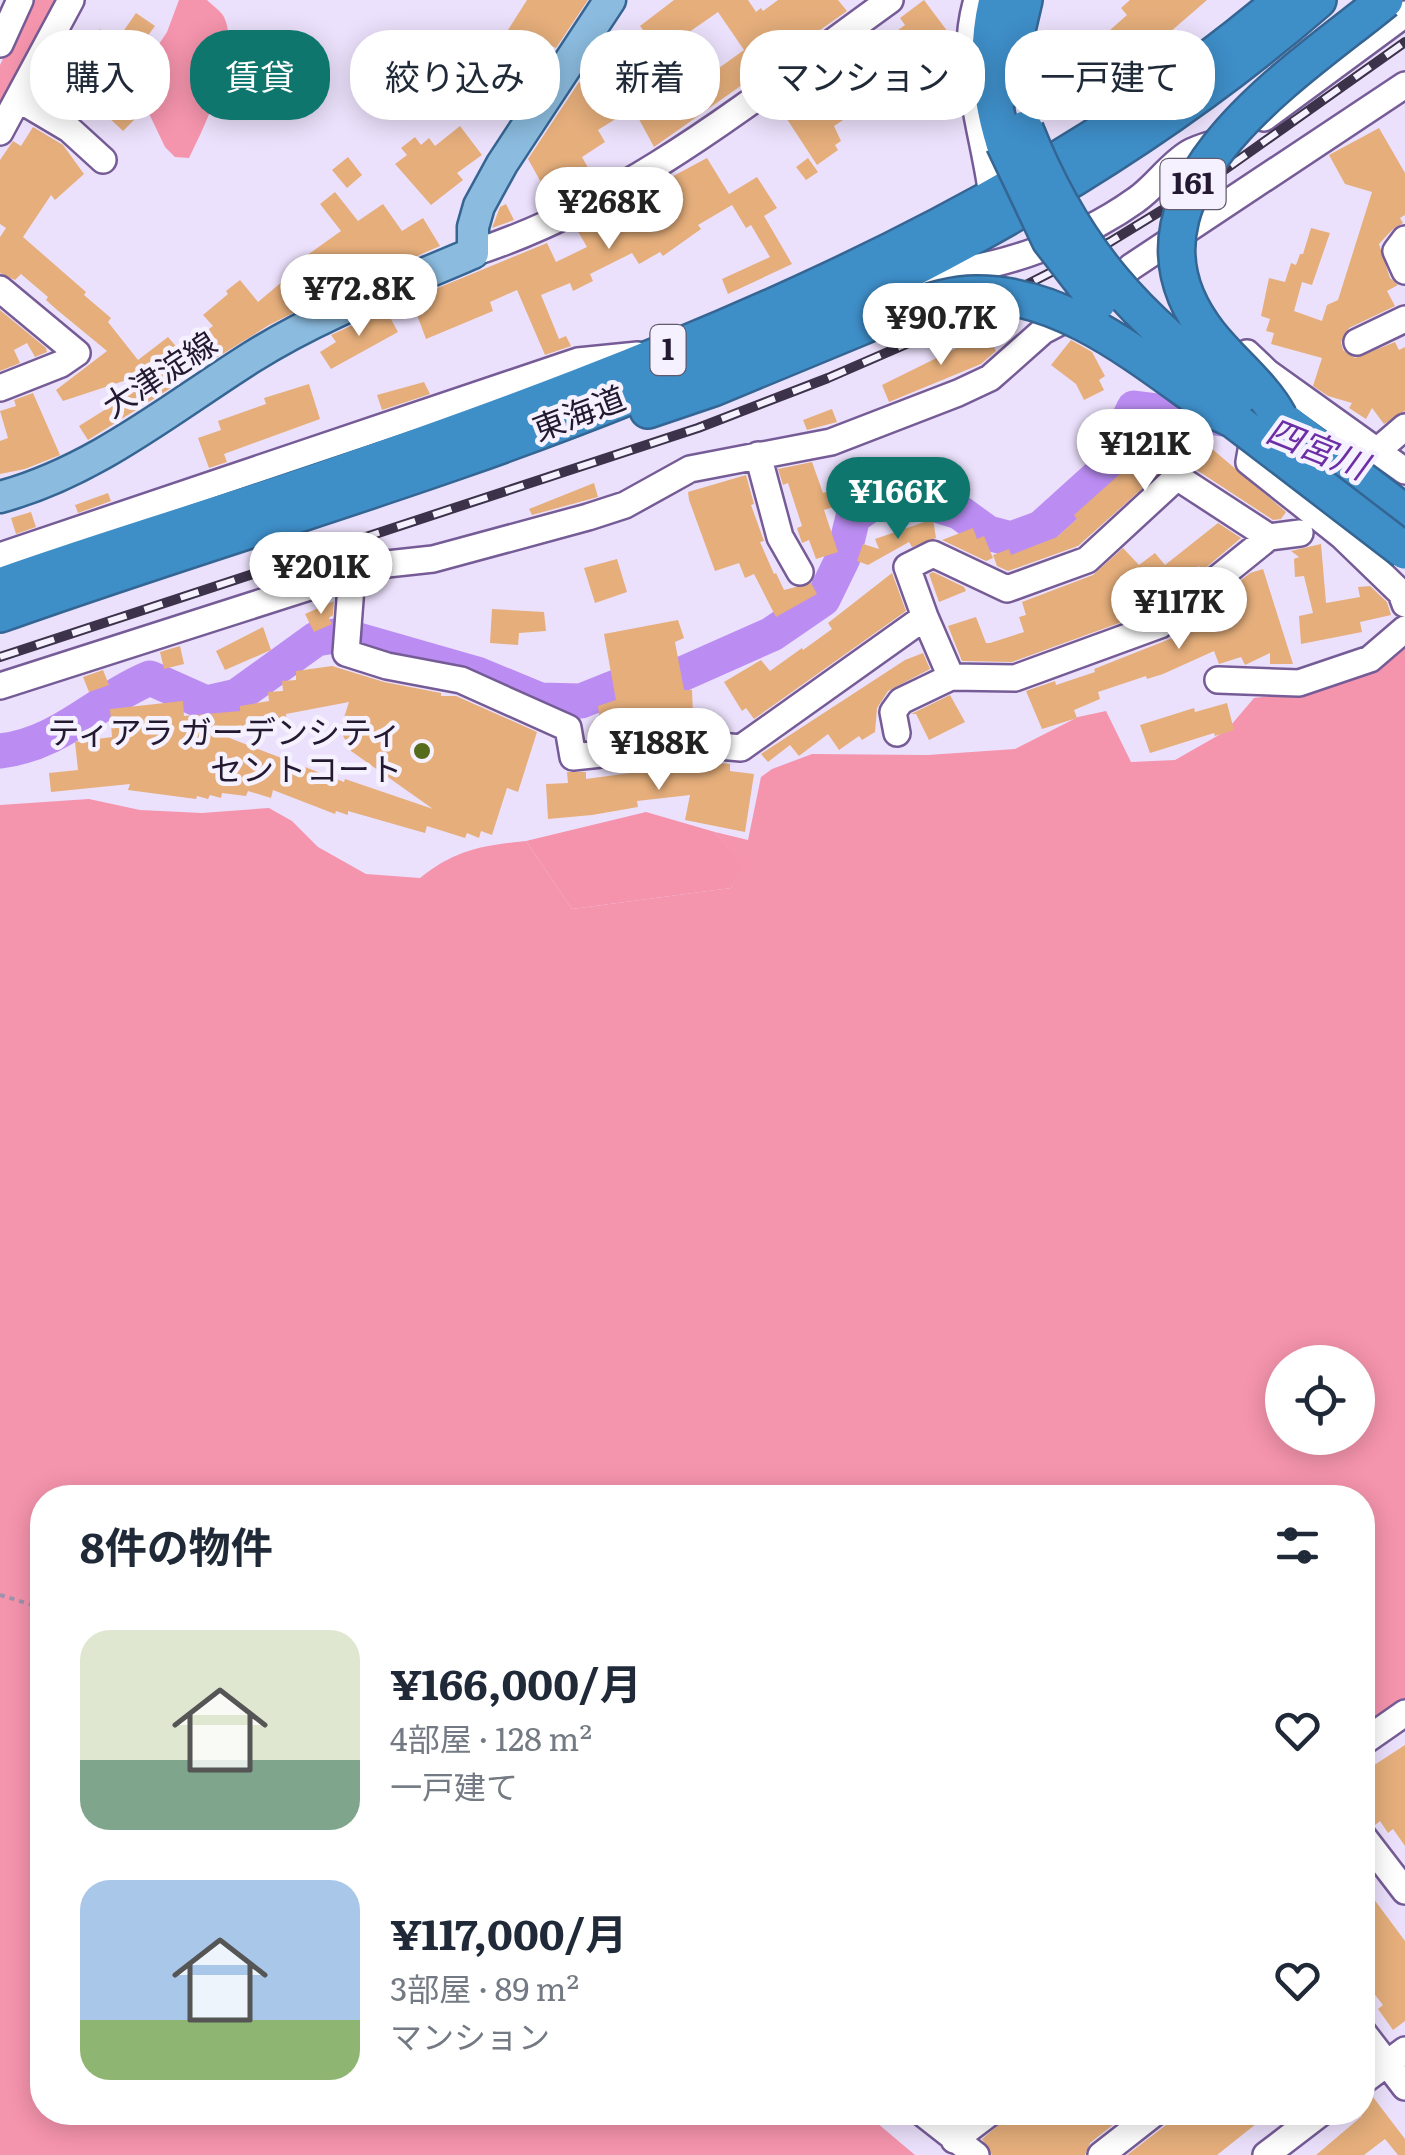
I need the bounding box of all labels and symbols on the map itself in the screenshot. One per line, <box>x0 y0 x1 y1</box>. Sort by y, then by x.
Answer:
road number: 161 <box>1160 159 1226 209</box>
pin: ¥268K <box>539 167 679 252</box>
pin: ¥72.8K <box>278 254 440 339</box>
pin: ¥90.7K <box>860 283 1022 368</box>
street label: 大津淀線 <box>92 317 225 427</box>
road number: 1 <box>650 325 686 375</box>
street label: 東海道 <box>525 372 631 451</box>
water label: 四宮川 <box>1260 402 1380 491</box>
pin: ¥121K <box>1075 409 1215 494</box>
pin: ¥166K <box>828 457 968 542</box>
pin: ¥201K <box>251 532 391 617</box>
pin: ¥117K <box>1109 567 1249 652</box>
place label: ティアラ ガーデンシティ セントコート <box>47 706 402 791</box>
pin: ¥188K <box>589 708 729 793</box>
marker: ティアラ ガーデンシティ セントコート <box>411 740 433 762</box>

